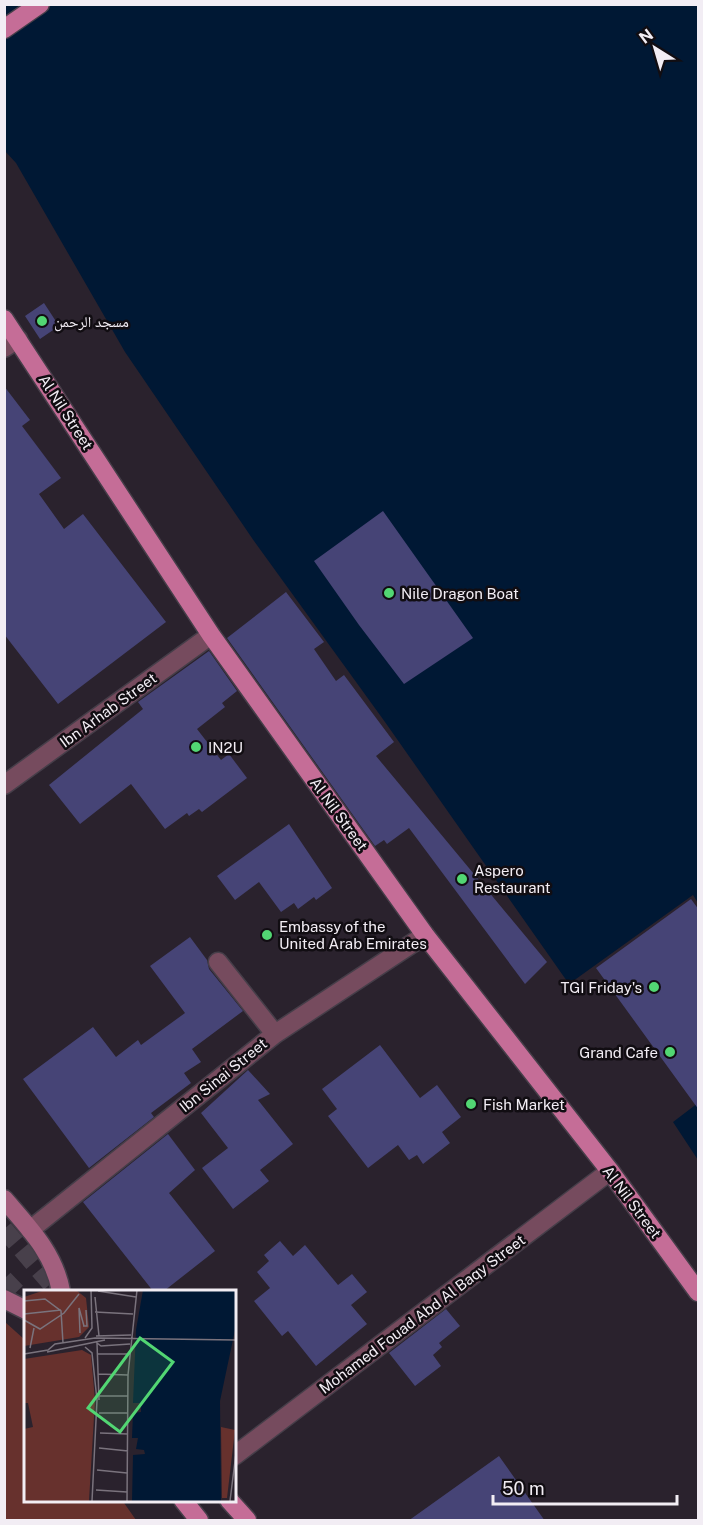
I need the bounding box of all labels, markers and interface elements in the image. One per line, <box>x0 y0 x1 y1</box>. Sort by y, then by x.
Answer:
north arrow <box>625 18 685 78</box>
text: N <box>636 25 657 48</box>
place label: مسجد الرحمن <box>54 313 129 332</box>
marker: مسجد الرحمن <box>35 314 49 328</box>
street label: Al Nil Street <box>35 371 97 453</box>
place label: Nile Dragon Boat <box>401 585 519 602</box>
marker: Nile Dragon Boat <box>382 586 396 600</box>
street label: Ibn Arhab Street <box>56 669 160 751</box>
place label: IN2U <box>208 739 243 756</box>
marker: IN2U <box>189 740 203 754</box>
street label: Al Nil Street <box>307 774 371 854</box>
place label: Aspero Restaurant <box>474 862 551 896</box>
marker: Aspero Restaurant <box>455 872 469 886</box>
place label: Embassy of the United Arab Emirates <box>279 918 427 952</box>
marker: Embassy of the United Arab Emirates <box>260 928 274 942</box>
place label: TGI Friday's <box>560 979 642 996</box>
marker: TGI Friday's <box>647 980 661 994</box>
street label: Ibn Sinai Street <box>176 1034 270 1115</box>
place label: Grand Cafe <box>579 1044 658 1061</box>
marker: Grand Cafe <box>663 1045 677 1059</box>
place label: Fish Market <box>483 1096 565 1113</box>
marker: Fish Market <box>464 1097 478 1111</box>
street label: Al Nil Street <box>599 1163 665 1242</box>
street label: Mohamed Fouad Abd Al Baqy Street <box>316 1231 528 1397</box>
inset map <box>24 1290 236 1501</box>
scale bar <box>493 1468 678 1506</box>
text: 50 m <box>502 1478 545 1499</box>

